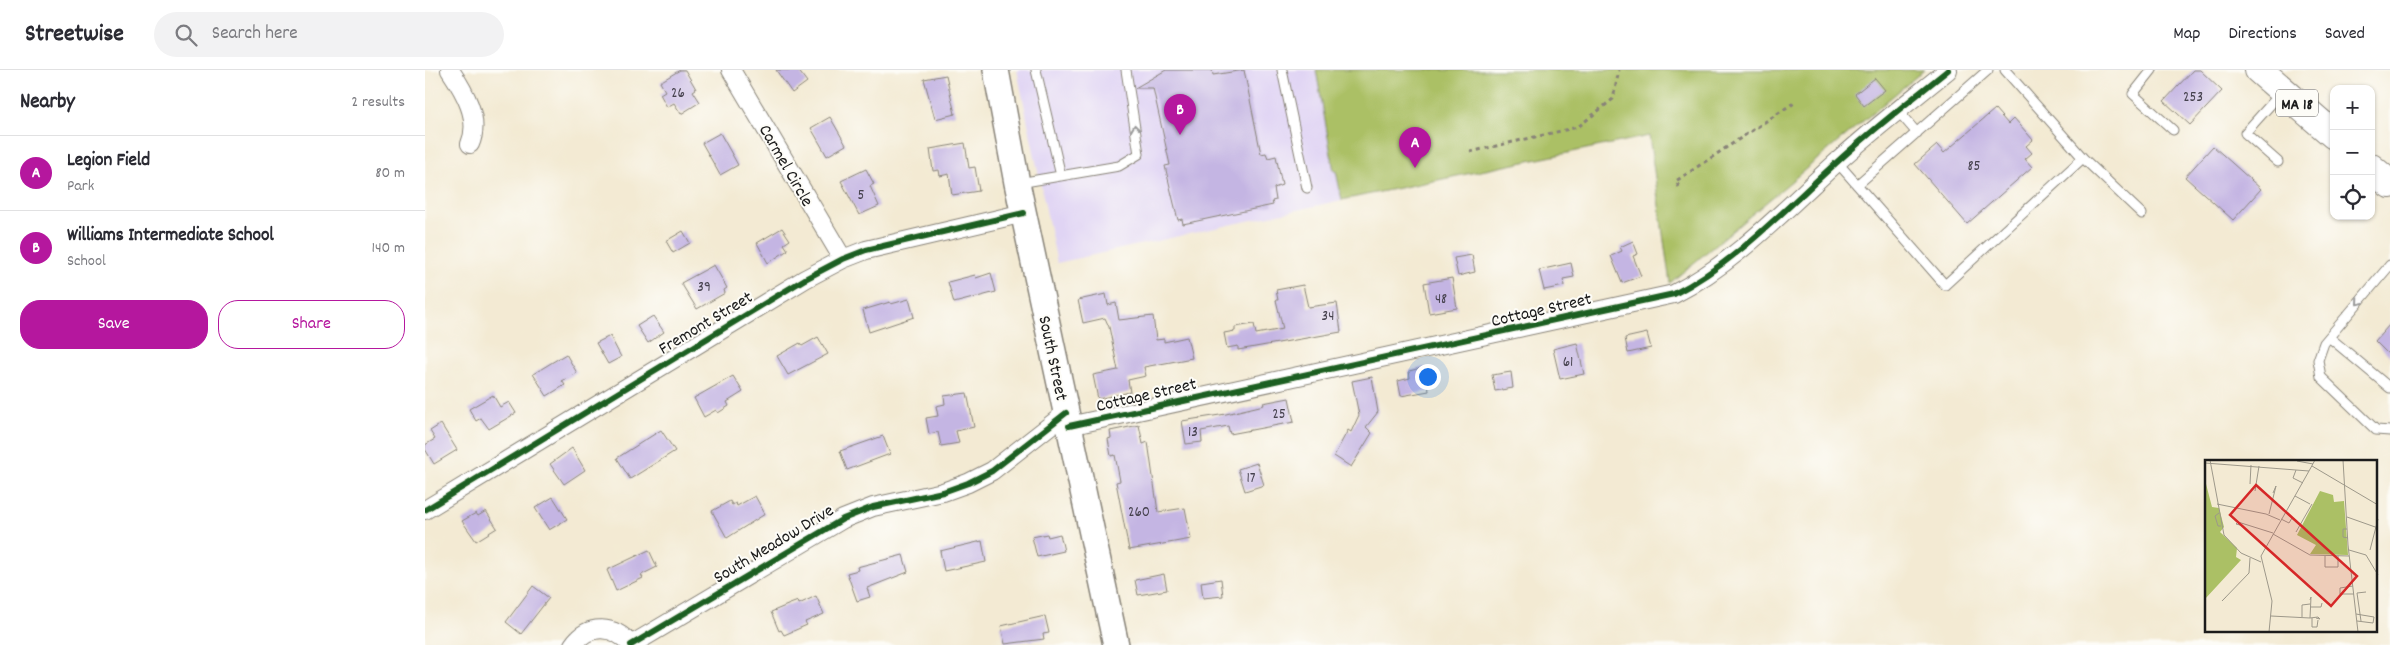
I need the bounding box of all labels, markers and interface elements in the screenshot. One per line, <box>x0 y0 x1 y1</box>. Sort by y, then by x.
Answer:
search box <box>154 12 504 57</box>
text: Streetwise <box>25 18 124 52</box>
icon: search <box>172 21 200 49</box>
text: Search here <box>212 21 298 48</box>
text: Map <box>2173 22 2200 47</box>
text: Directions <box>2228 22 2297 47</box>
text: Saved <box>2325 22 2365 47</box>
house number: 26 <box>671 83 685 105</box>
map controls <box>2330 85 2375 220</box>
button: + <box>2330 85 2375 130</box>
house number: 253 <box>2183 87 2203 109</box>
text: Nearby <box>20 88 75 118</box>
road number: MA 18 <box>2276 89 2318 116</box>
text: 2 results <box>351 91 405 114</box>
pin: B <box>1164 94 1196 135</box>
street label: Carmel Circle <box>751 121 818 212</box>
one-way arrow <box>1130 124 1141 132</box>
pin: A <box>1399 127 1431 168</box>
button: − <box>2330 130 2375 175</box>
text: Legion Field <box>67 148 150 175</box>
house number: 85 <box>1968 156 1981 178</box>
text: A <box>32 162 40 185</box>
text: 80 m <box>375 162 405 185</box>
text: Park <box>67 175 94 198</box>
button: locate <box>2330 175 2375 220</box>
house number: 5 <box>858 185 865 207</box>
text: Williams Intermediate School <box>67 223 274 250</box>
text: B <box>32 237 40 260</box>
text: 140 m <box>371 237 405 260</box>
text: School <box>67 250 106 273</box>
house number: 39 <box>697 277 711 299</box>
street label: Fremont Street <box>654 286 758 362</box>
street label: Cottage Street <box>1489 288 1595 335</box>
house number: 48 <box>1435 289 1447 311</box>
one-way arrow <box>2356 296 2364 305</box>
button: Save <box>20 300 208 349</box>
button: Share <box>218 300 405 349</box>
house number: 34 <box>1322 306 1334 328</box>
street label: South Street <box>1030 314 1073 404</box>
house number: 61 <box>1563 352 1573 374</box>
your location <box>1415 364 1441 390</box>
street label: Cottage Street <box>1094 373 1200 420</box>
house number: 25 <box>1272 404 1286 426</box>
house number: 13 <box>1188 422 1198 444</box>
inset map <box>2205 460 2377 632</box>
house number: 17 <box>1246 468 1256 490</box>
street label: South Meadow Drive <box>709 499 839 591</box>
house number: 260 <box>1128 502 1150 524</box>

